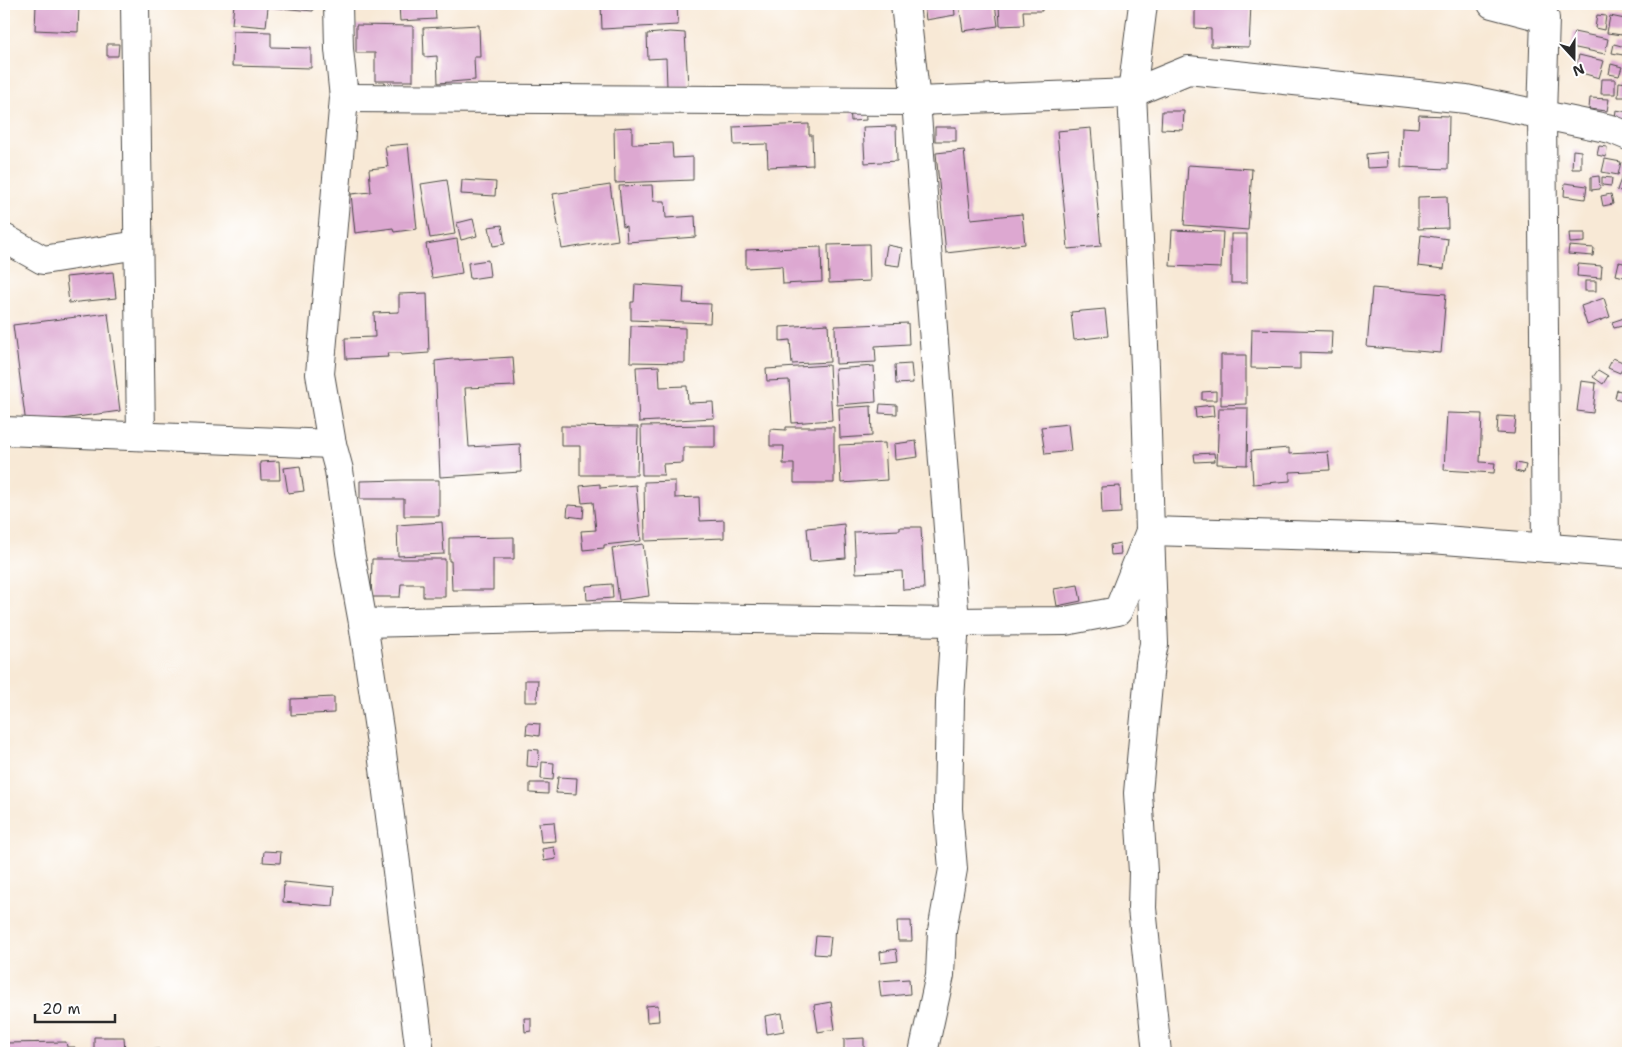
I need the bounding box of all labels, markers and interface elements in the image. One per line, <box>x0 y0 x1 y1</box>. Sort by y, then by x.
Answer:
north arrow <box>1550 32 1600 82</box>
text: N <box>1570 60 1587 81</box>
scale bar <box>35 992 115 1024</box>
text: 20 m <box>42 999 81 1019</box>

